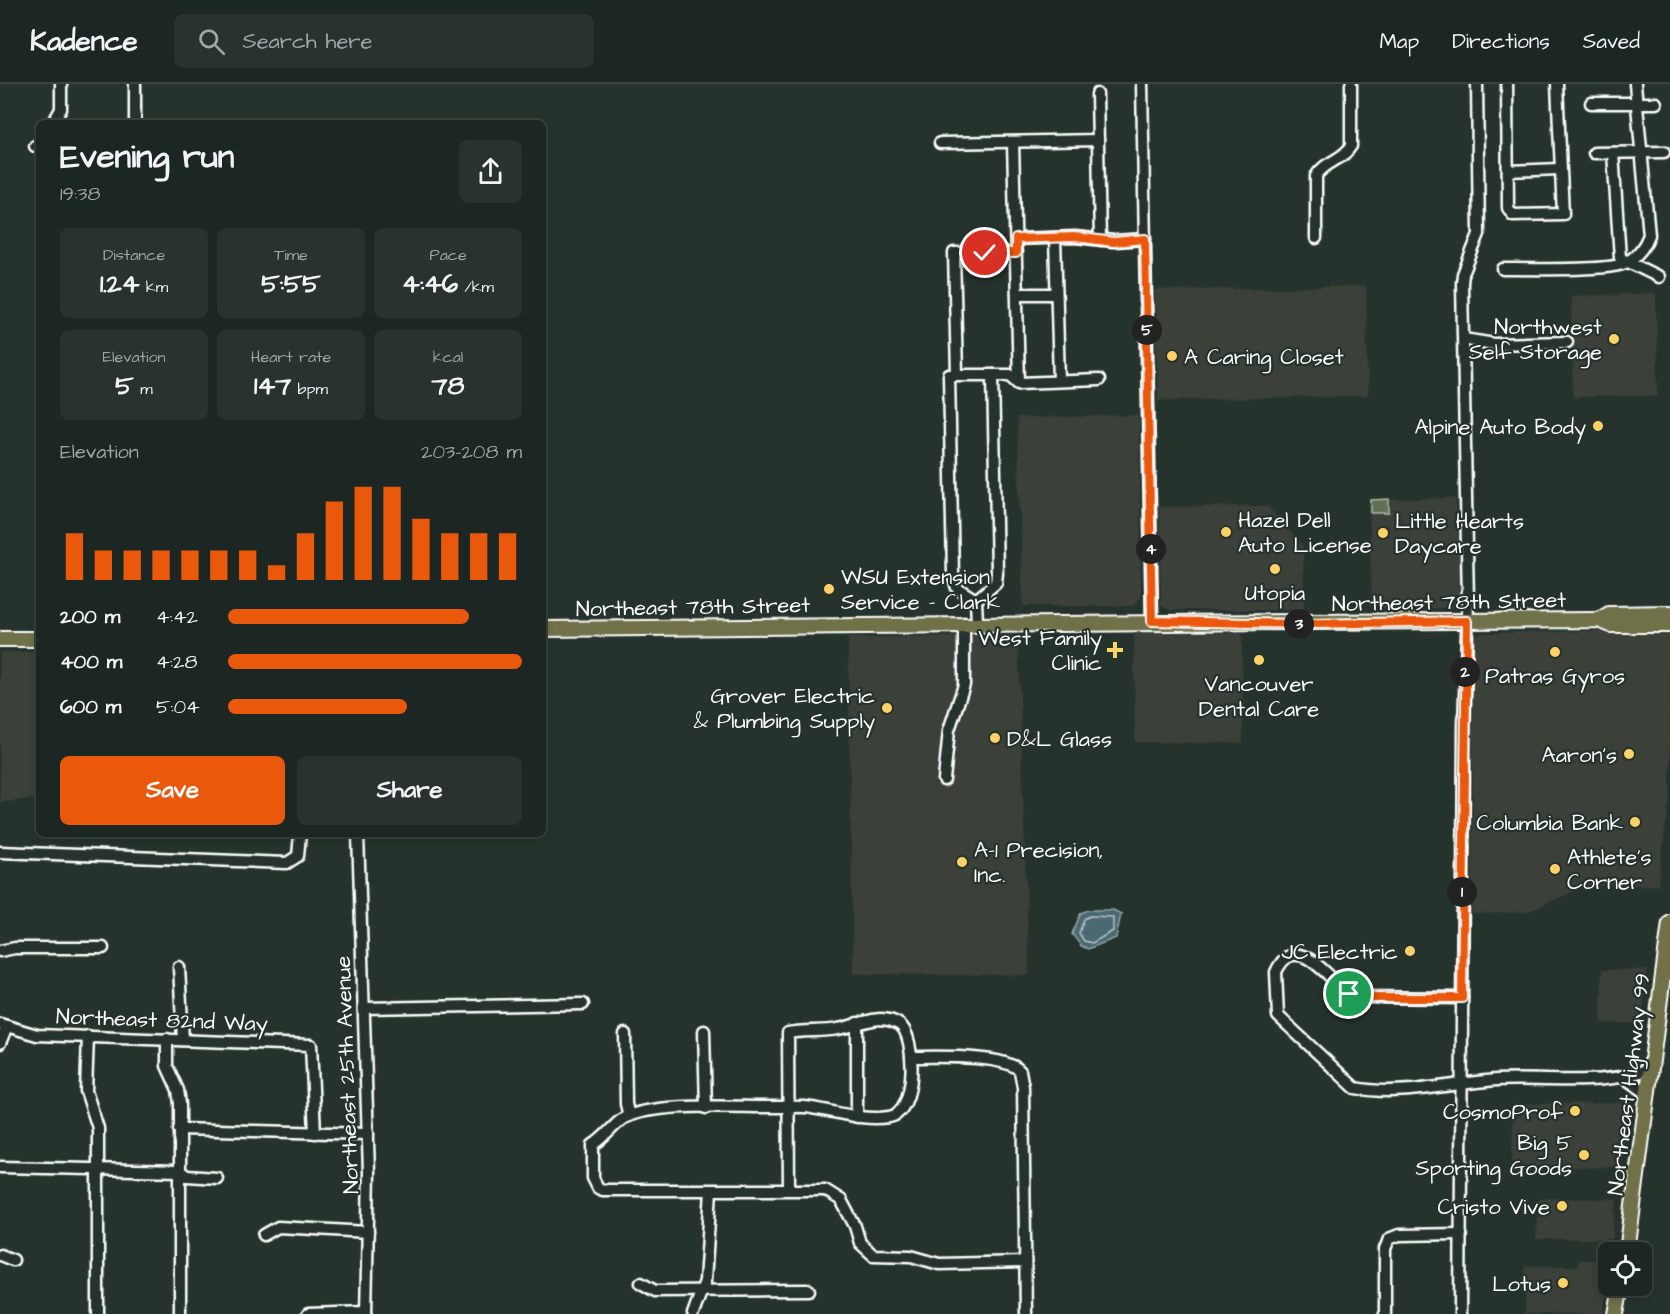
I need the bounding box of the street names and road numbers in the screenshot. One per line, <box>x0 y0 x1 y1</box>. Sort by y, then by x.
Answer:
street label: Northeast 78th Street <box>1332 585 1566 620</box>
street label: Northeast 78th Street <box>576 590 810 625</box>
street label: Northeast 25th Avenue <box>328 955 367 1195</box>
street label: Northeast Highway 99 <box>1600 971 1659 1197</box>
street label: Northeast 82nd Way <box>56 1001 268 1041</box>

